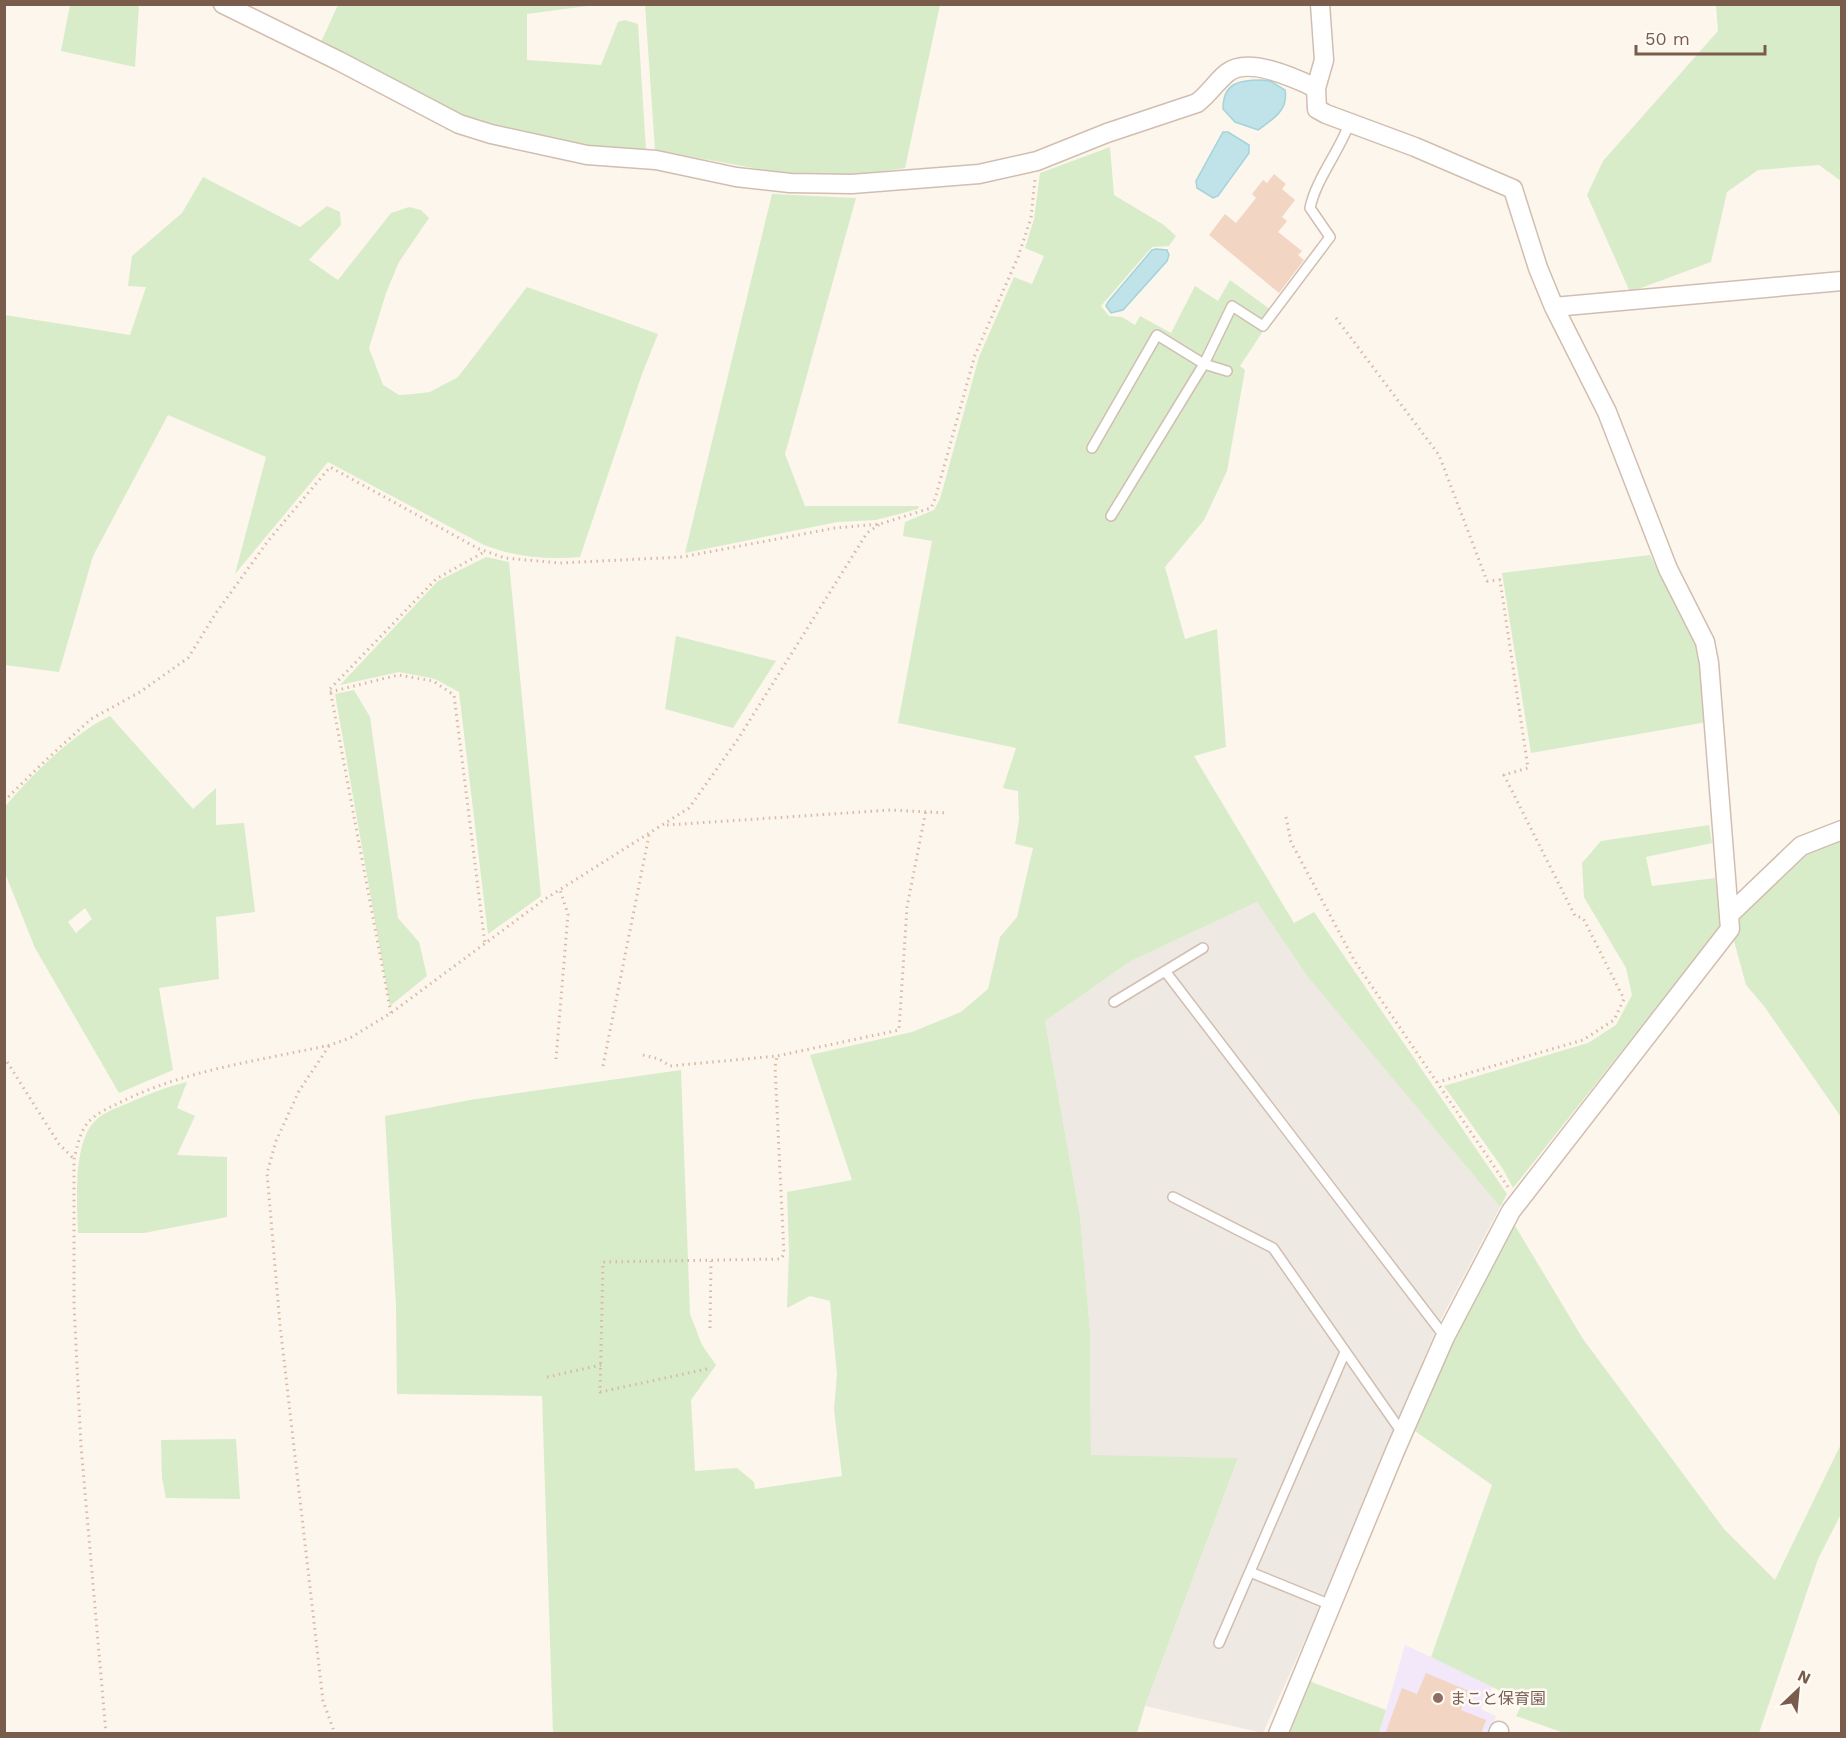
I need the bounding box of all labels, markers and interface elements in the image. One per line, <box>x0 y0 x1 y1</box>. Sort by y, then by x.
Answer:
scale bar <box>1636 18 1765 56</box>
text: 50 m <box>1645 28 1690 49</box>
north arrow <box>1768 1660 1828 1720</box>
text: N <box>1795 1666 1814 1688</box>
place label: まこと保育園 <box>1450 1689 1546 1708</box>
marker: まこと保育園 <box>1431 1691 1445 1705</box>

